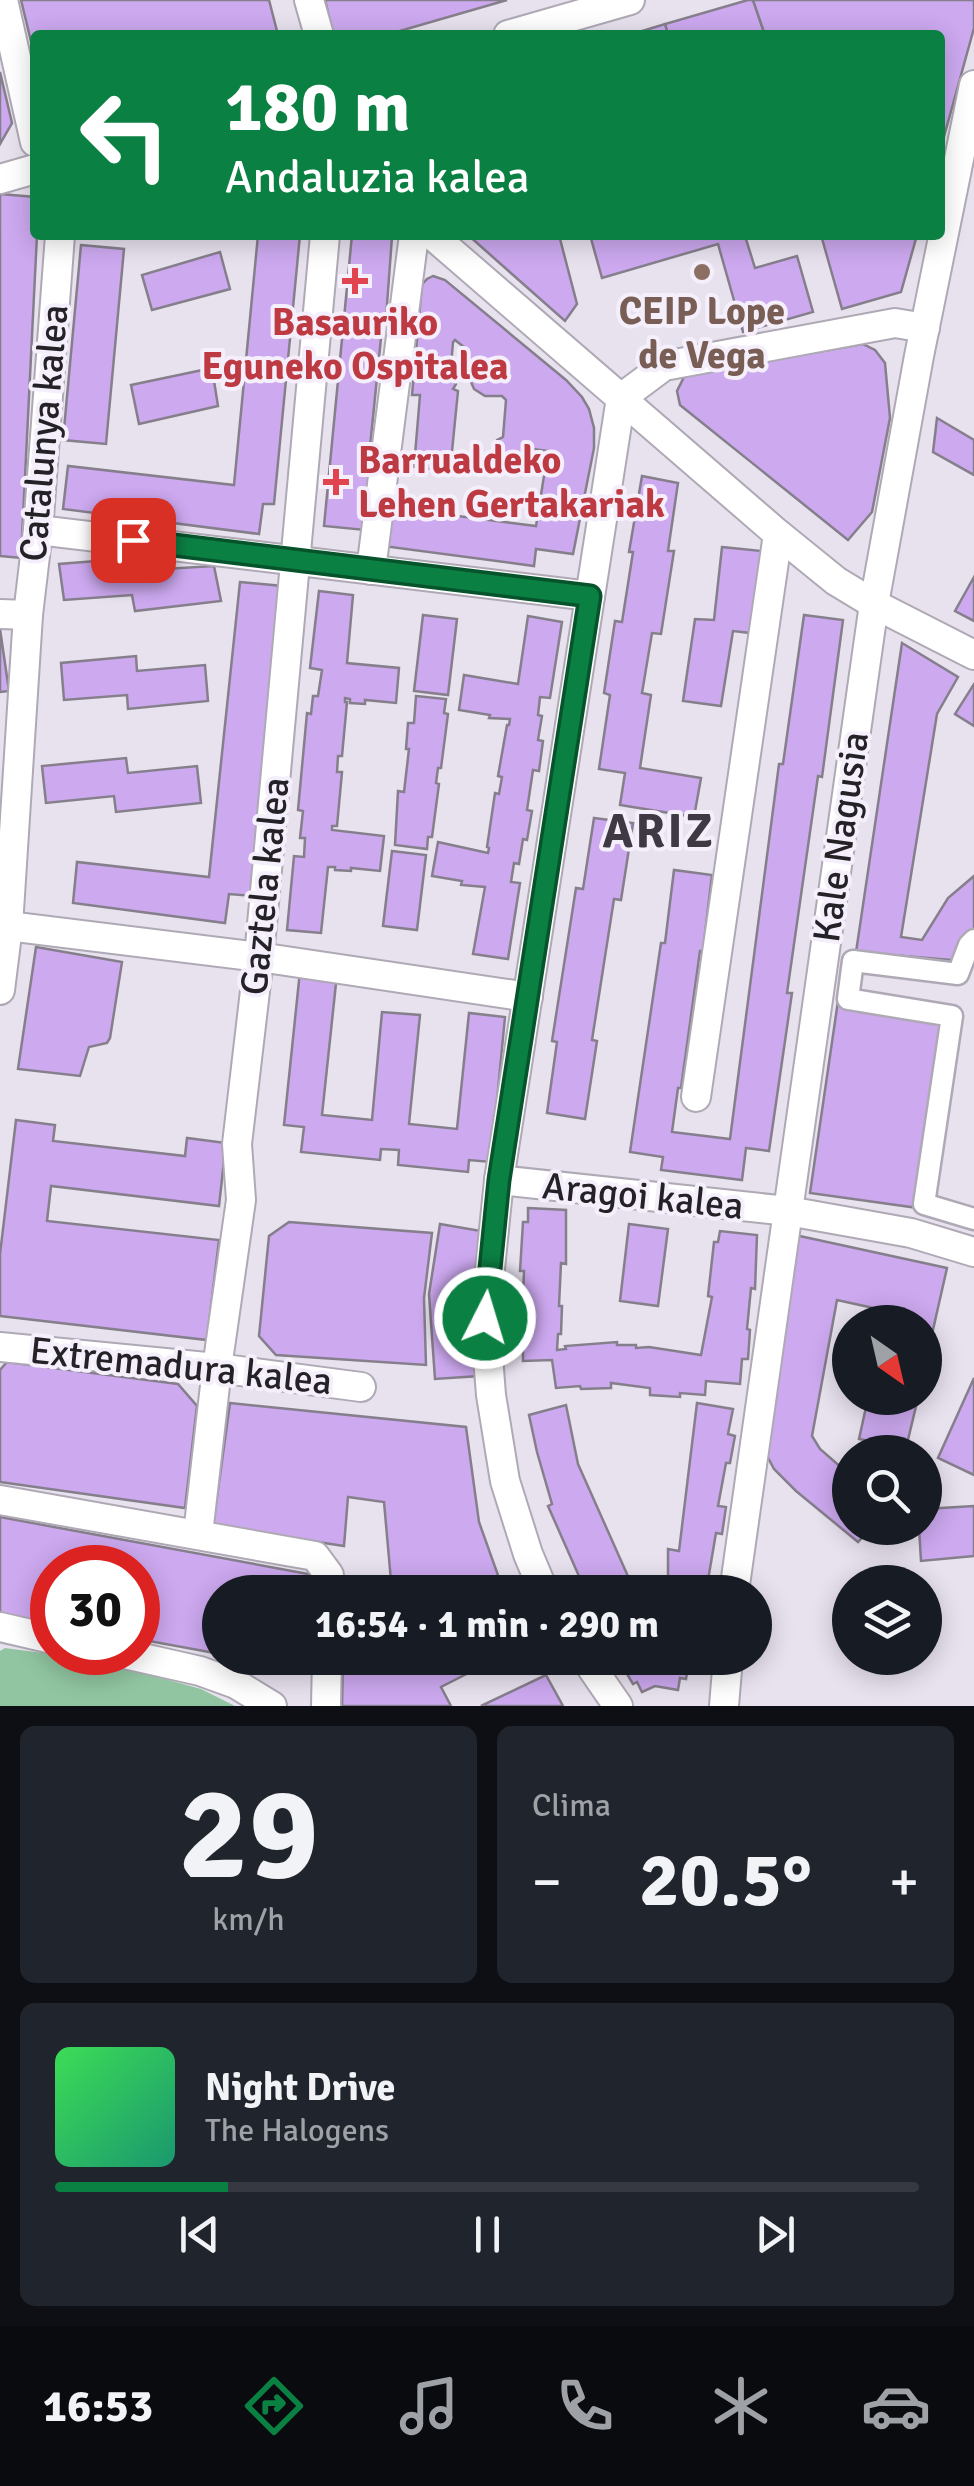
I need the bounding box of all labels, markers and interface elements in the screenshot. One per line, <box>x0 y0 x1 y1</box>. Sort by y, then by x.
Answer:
text: 180 m <box>225 64 410 150</box>
icon: left <box>60 70 190 200</box>
text: Andaluzia kalea <box>225 150 530 205</box>
marker: CEIP Lope de Vega <box>691 261 713 283</box>
marker: Basauriko Eguneko Ospitalea <box>342 268 368 294</box>
place label: CEIP Lope de Vega <box>619 288 785 379</box>
place label: Basauriko Eguneko Ospitalea <box>201 299 509 390</box>
street label: Catalunya kalea <box>9 302 79 564</box>
place label: Barrualdeko Lehen Gertakariak <box>358 437 665 528</box>
marker: Barrualdeko Lehen Gertakariak <box>323 469 349 495</box>
pin <box>91 498 176 583</box>
icon: arrive <box>106 513 161 568</box>
street label: Kale Nagusia <box>803 729 879 945</box>
street label: Gaztela kalea <box>230 775 300 997</box>
district label: ARIZ <box>602 802 716 861</box>
street label: Aragoi kalea <box>540 1162 746 1230</box>
position arrow <box>433 1266 537 1370</box>
north arrow <box>832 1305 942 1415</box>
map controls <box>832 1305 942 1675</box>
street label: Extremadura kalea <box>28 1327 334 1405</box>
button: search <box>832 1435 942 1545</box>
speed limit sign: 30 <box>30 1545 160 1675</box>
button: layers <box>832 1565 942 1675</box>
text: 16:54 · 1 min · 290 m <box>315 1601 659 1648</box>
text: 29 <box>178 1755 319 1915</box>
text: Clima <box>532 1786 611 1825</box>
text: 20.5° <box>639 1834 812 1927</box>
text: − <box>532 1848 562 1916</box>
text: + <box>889 1848 919 1916</box>
text: km/h <box>212 1900 285 1939</box>
text: Night Drive <box>205 2064 395 2111</box>
text: The Halogens <box>205 2111 389 2150</box>
icon: previous <box>172 2207 227 2262</box>
icon: pause <box>460 2207 515 2262</box>
icon: next <box>748 2207 803 2262</box>
icon: directions <box>239 2371 309 2441</box>
icon: music <box>394 2371 464 2441</box>
icon: phone <box>550 2371 620 2441</box>
icon: climate <box>706 2371 776 2441</box>
icon: car <box>861 2371 931 2441</box>
text: 16:53 <box>43 2379 153 2434</box>

